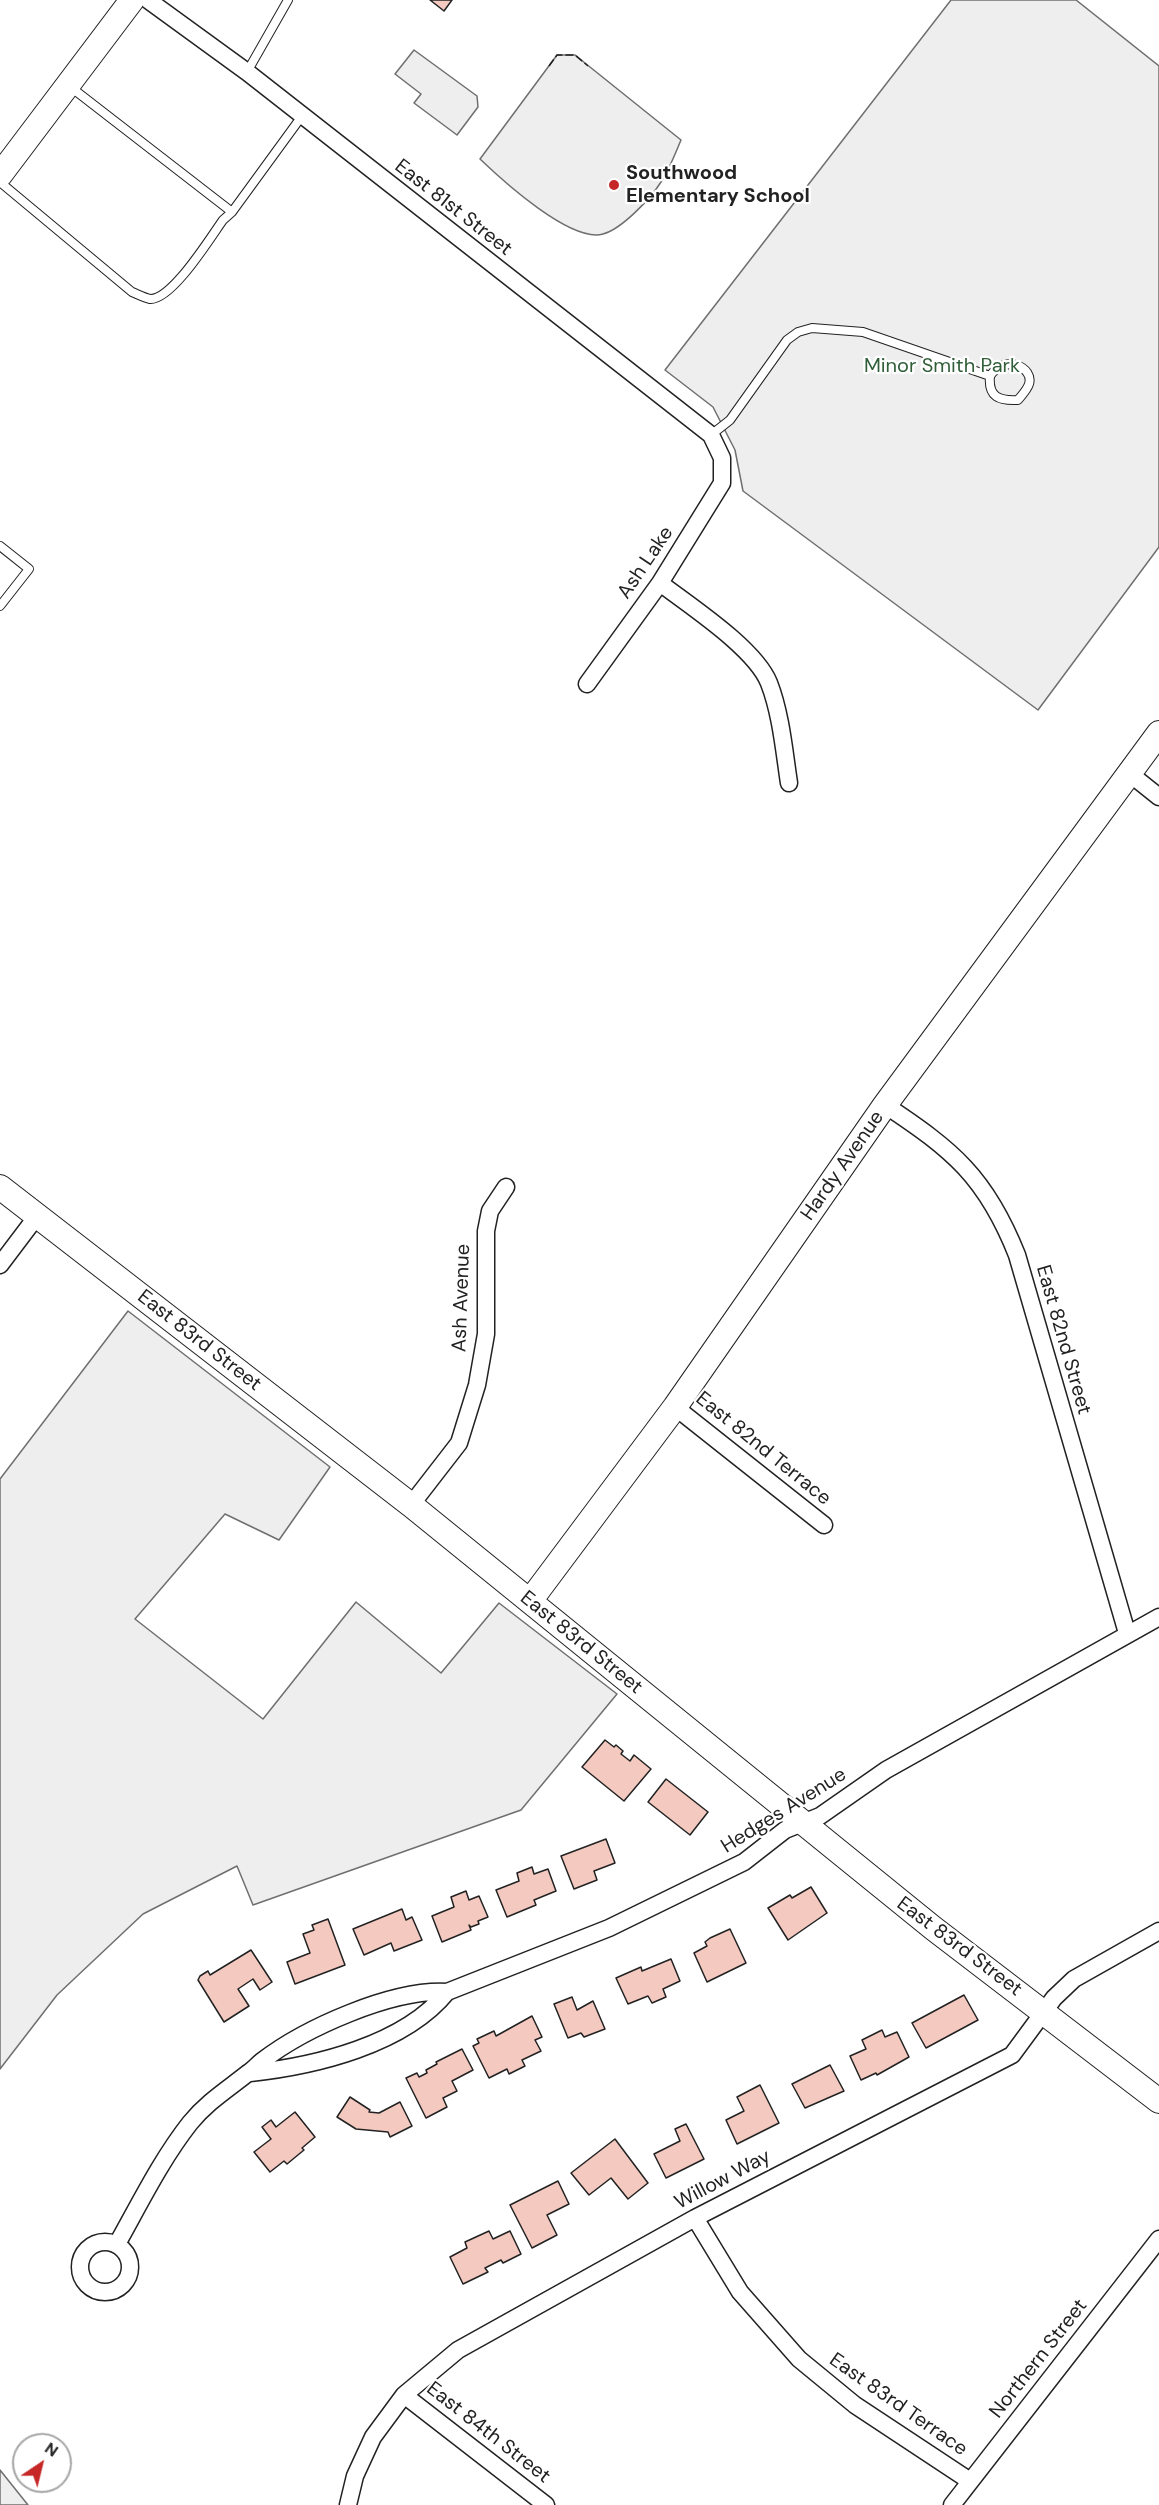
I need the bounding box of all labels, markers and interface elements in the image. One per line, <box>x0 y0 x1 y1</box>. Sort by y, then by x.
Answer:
street label: East 81st Street <box>390 155 516 261</box>
place label: Southwood Elementary School <box>626 162 810 209</box>
marker: Southwood Elementary School <box>607 178 621 192</box>
park label: Minor Smith Park <box>864 355 1020 379</box>
street label: Ash Lake <box>613 522 679 604</box>
street label: Hardy Avenue <box>796 1107 890 1225</box>
street label: Ash Avenue <box>448 1244 476 1352</box>
street label: East 82nd Street <box>1030 1263 1096 1417</box>
street label: East 83rd Street <box>132 1285 266 1397</box>
street label: East 82nd Terrace <box>691 1387 835 1511</box>
street label: East 83rd Street <box>515 1586 647 1700</box>
street label: Hedges Avenue <box>717 1763 851 1859</box>
street label: East 83rd Street <box>892 1892 1026 2002</box>
street label: Willow Way <box>671 2145 775 2215</box>
street label: Northern Street <box>985 2295 1093 2423</box>
street label: East 83rd Terrace <box>824 2348 972 2462</box>
street label: East 84th Street <box>421 2377 555 2489</box>
north arrow <box>12 2433 72 2493</box>
text: N <box>41 2438 62 2461</box>

